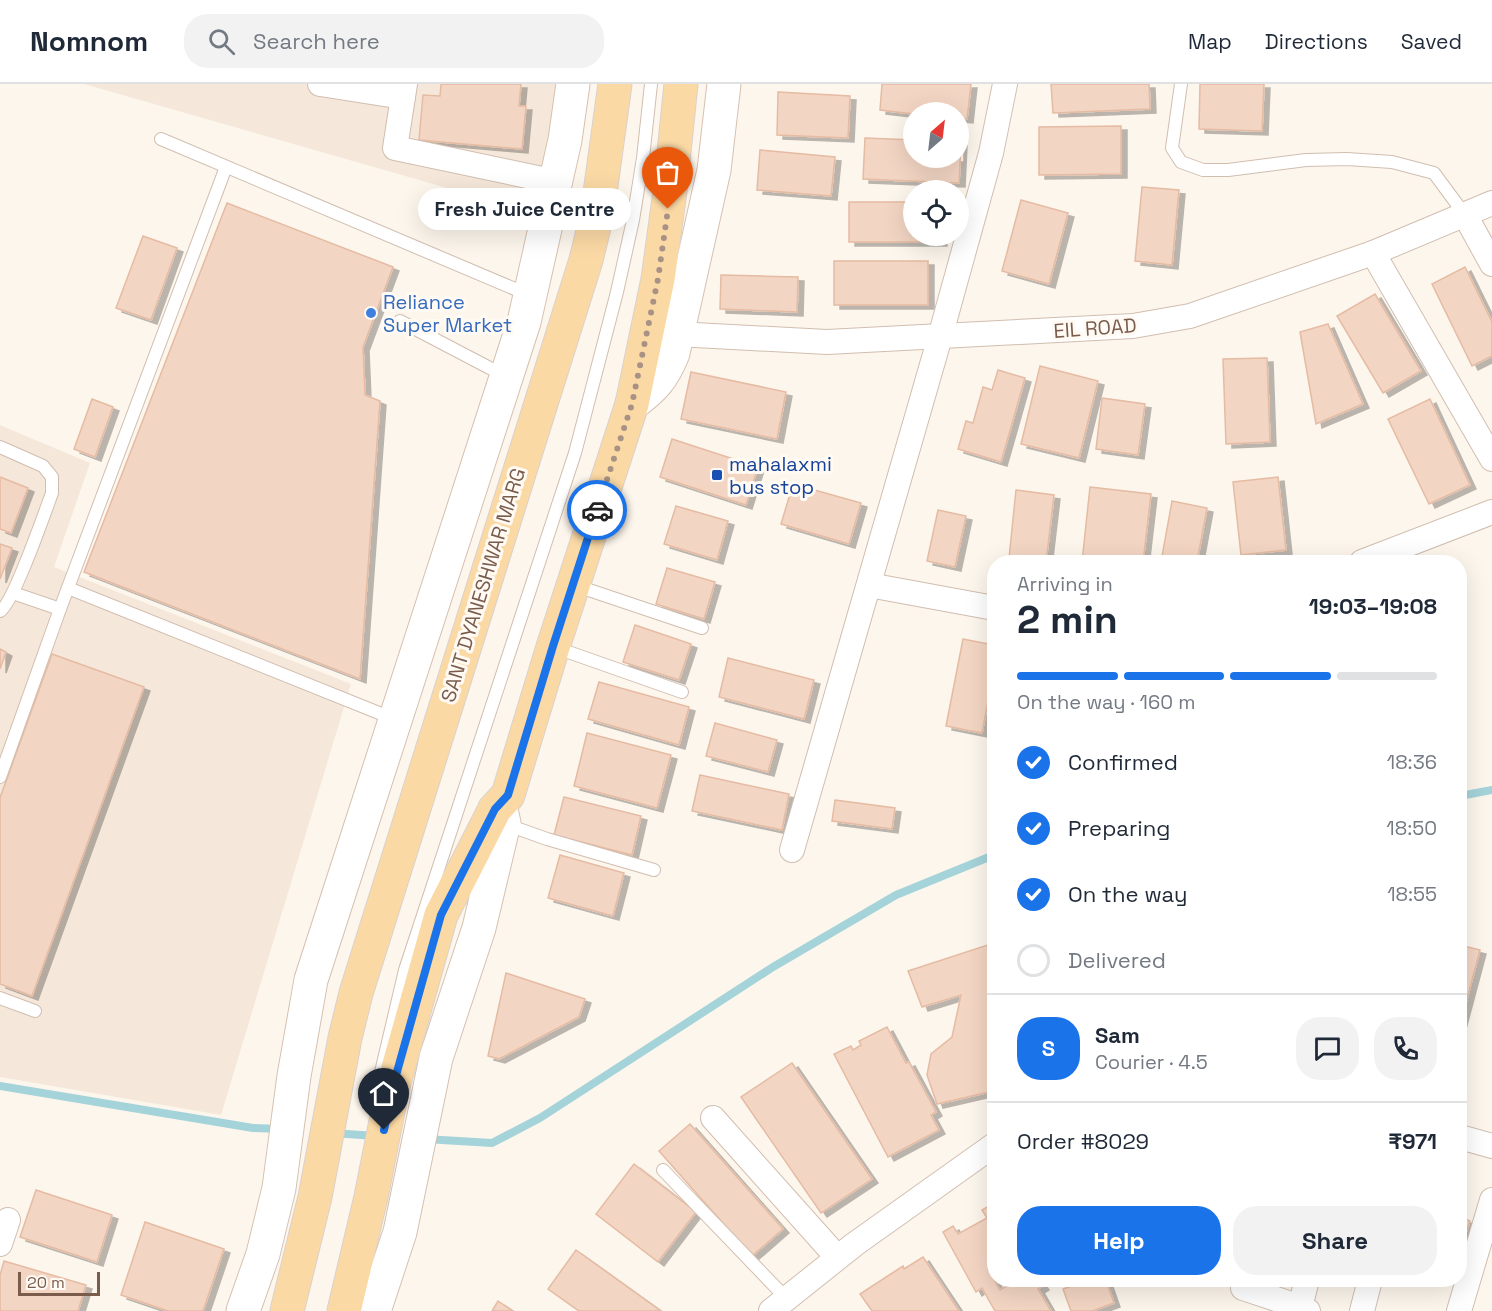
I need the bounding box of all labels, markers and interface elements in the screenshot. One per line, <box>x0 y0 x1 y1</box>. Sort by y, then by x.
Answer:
search box <box>184 14 604 68</box>
text: Nomnom <box>30 23 148 59</box>
icon: search <box>205 25 238 58</box>
text: Search here <box>253 27 380 55</box>
text: Map <box>1188 28 1232 55</box>
text: Directions <box>1265 28 1368 55</box>
text: Saved <box>1401 28 1462 55</box>
north arrow <box>903 102 969 168</box>
map controls <box>903 102 969 246</box>
pin <box>642 147 693 209</box>
icon: bag <box>651 156 684 189</box>
button: locate <box>903 180 969 246</box>
callout: Fresh Juice Centre <box>419 188 632 230</box>
text: Fresh Juice Centre <box>435 196 614 222</box>
place label: Reliance Super Market <box>383 289 512 338</box>
marker: Reliance Super Market <box>364 306 378 320</box>
street label: EIL ROAD <box>1053 312 1137 344</box>
place label: mahalaxmi bus stop <box>729 451 832 500</box>
street label: SANT DYANESHWAR MARG <box>435 465 531 705</box>
marker: mahalaxmi bus stop <box>710 468 724 482</box>
courier <box>567 480 627 540</box>
icon: car <box>581 494 614 527</box>
text: Arriving in <box>1017 571 1113 597</box>
text: 19:03–19:08 <box>1309 592 1437 620</box>
text: 2 min <box>1017 595 1118 644</box>
text: On the way · 160 m <box>1017 689 1195 715</box>
icon: check <box>1017 746 1050 779</box>
text: Confirmed <box>1068 748 1178 776</box>
text: 18:36 <box>1387 749 1437 775</box>
icon: check <box>1017 812 1050 845</box>
text: Preparing <box>1068 814 1170 842</box>
text: 18:50 <box>1386 815 1437 841</box>
icon: check <box>1017 878 1050 911</box>
text: On the way <box>1068 880 1187 908</box>
text: 18:55 <box>1387 881 1437 907</box>
text: Delivered <box>1068 946 1166 974</box>
button: chat <box>1296 1017 1359 1080</box>
button: phone <box>1374 1017 1437 1080</box>
text: Sam <box>1095 1021 1140 1049</box>
text: S <box>1042 1034 1055 1062</box>
text: Courier · 4.5 <box>1095 1049 1208 1075</box>
pin <box>358 1068 409 1130</box>
icon: home <box>367 1077 400 1110</box>
text: Order #8029 <box>1017 1127 1149 1155</box>
text: ₹971 <box>1388 1127 1437 1155</box>
button: Help <box>1017 1206 1221 1275</box>
button: Share <box>1233 1206 1437 1275</box>
scale bar <box>18 1269 100 1296</box>
text: 20 m <box>27 1272 65 1293</box>

